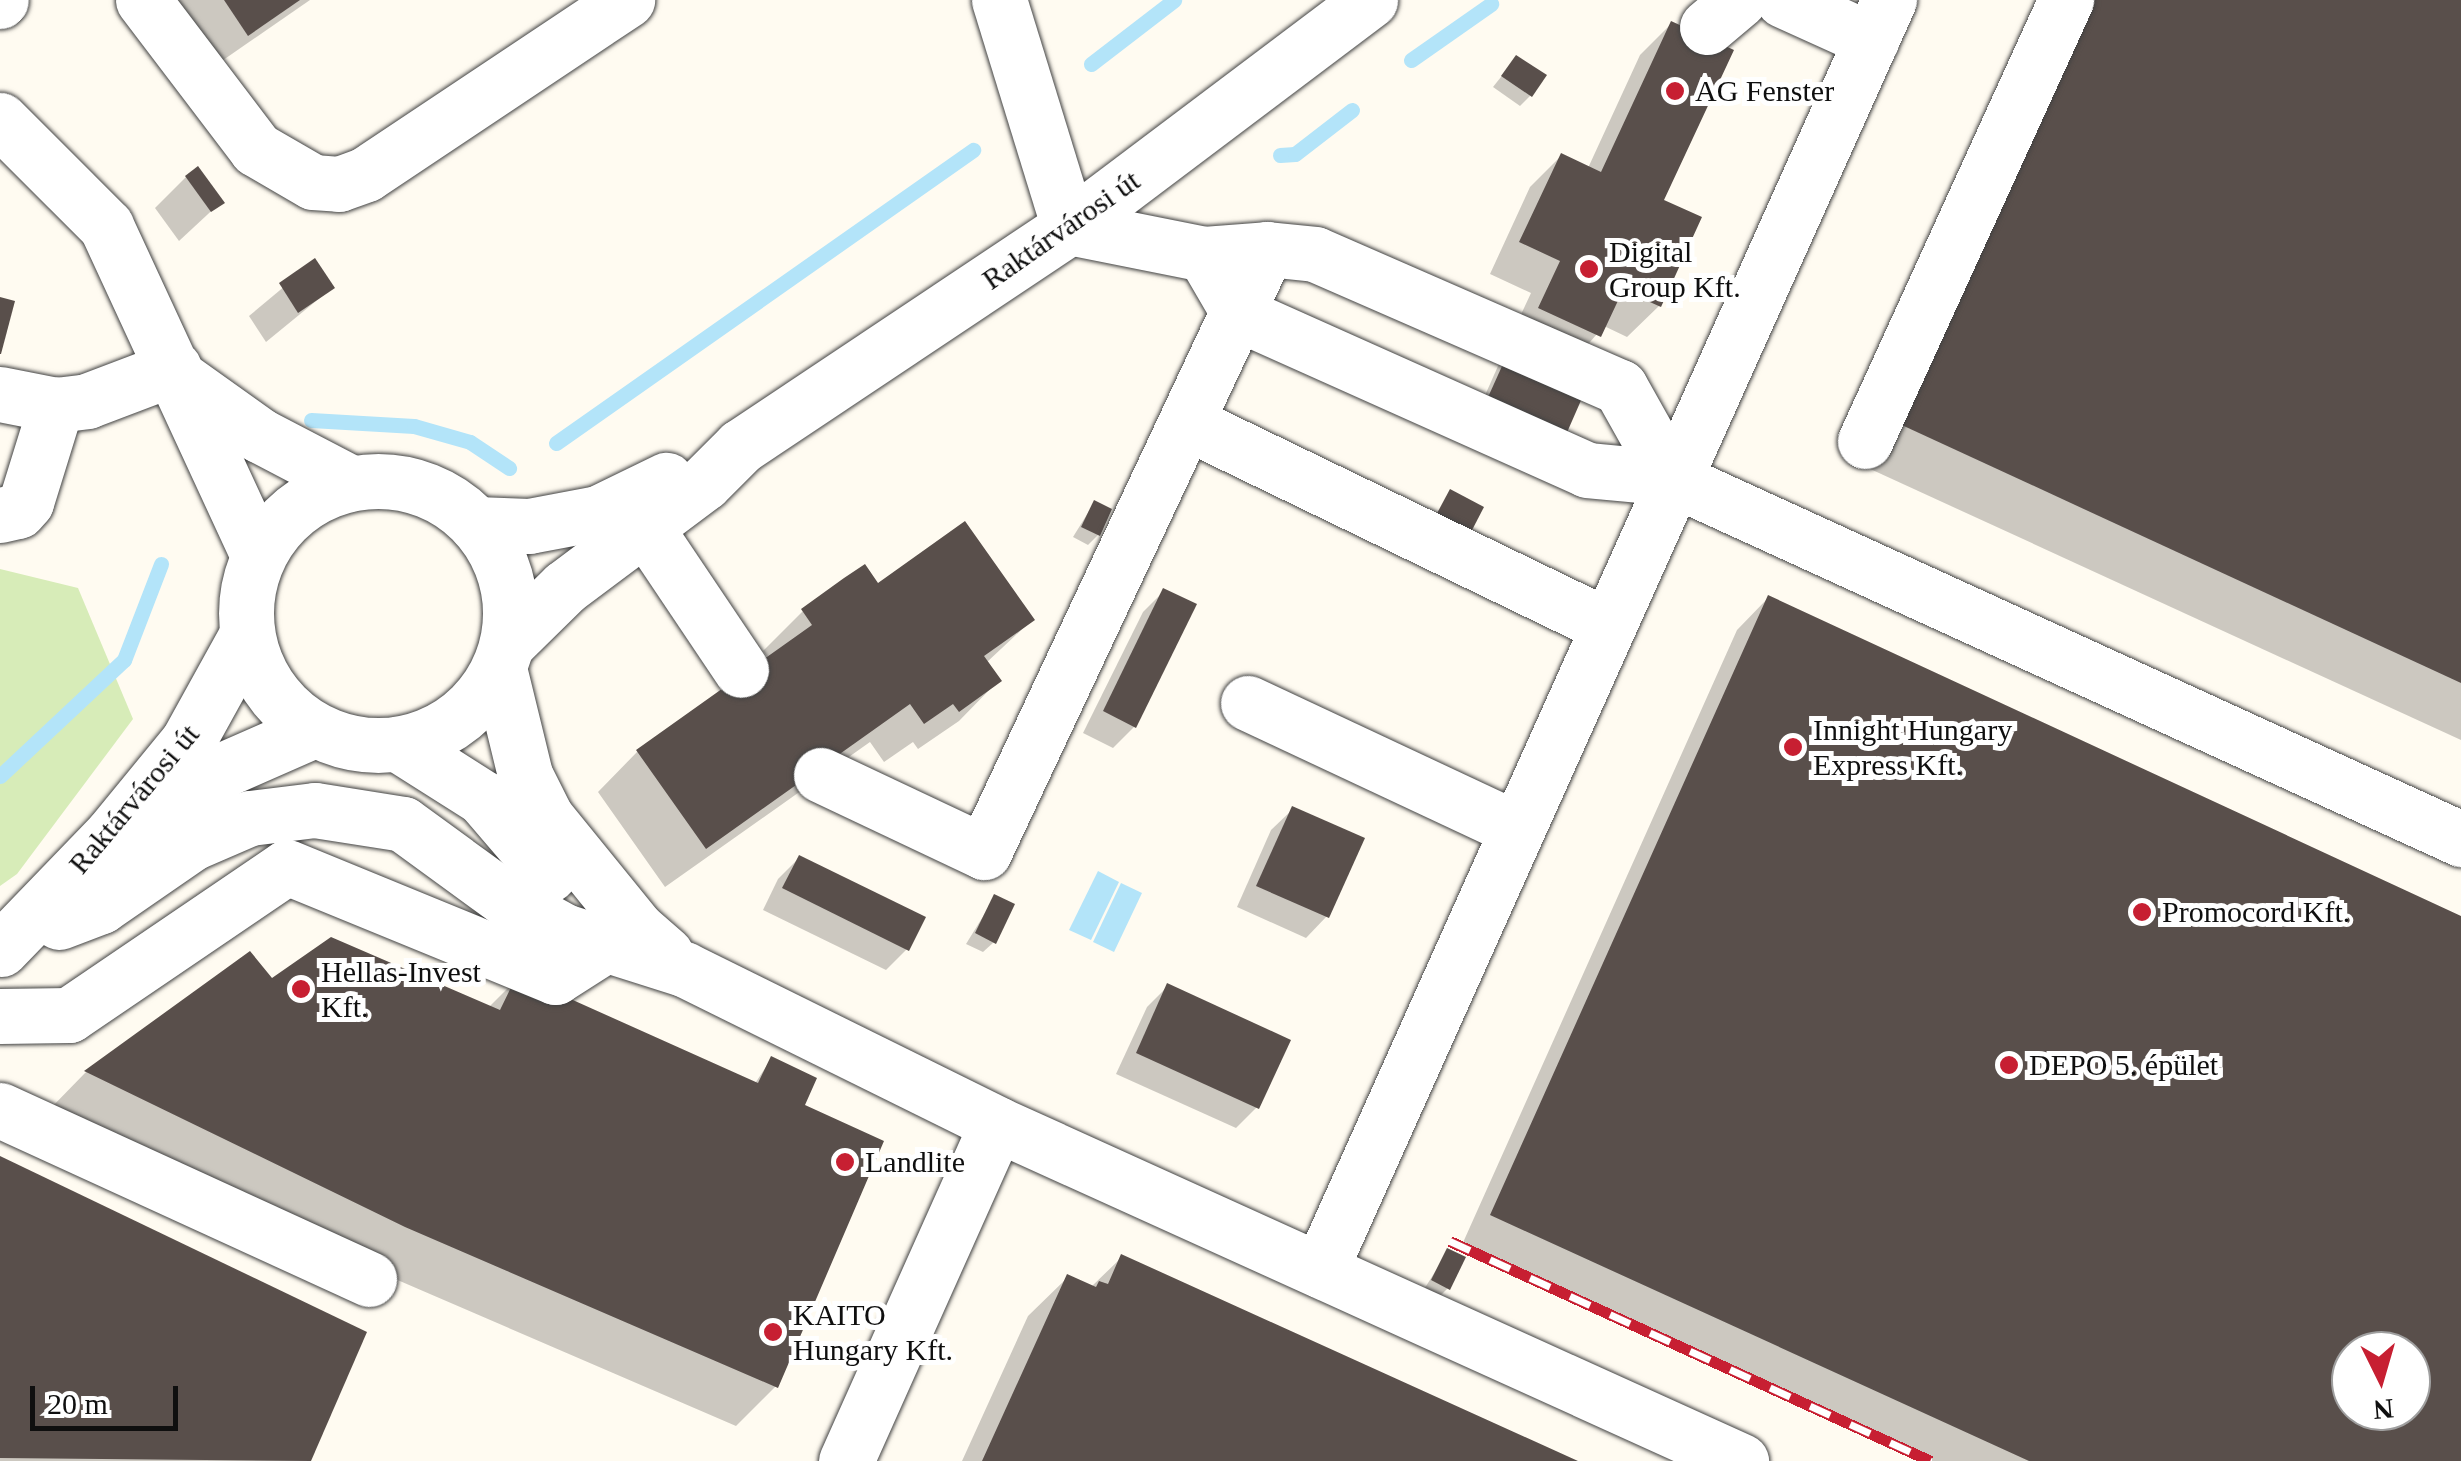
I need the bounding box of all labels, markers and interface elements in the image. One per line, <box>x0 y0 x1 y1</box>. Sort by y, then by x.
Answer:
place label: AG Fenster <box>1695 73 1834 109</box>
marker: AG Fenster <box>1664 80 1686 102</box>
street label: Raktárvárosi út <box>975 162 1147 298</box>
place label: Digital Group Kft. <box>1609 234 1741 304</box>
marker: Digital Group Kft. <box>1578 258 1600 280</box>
place label: Innight Hungary Express Kft. <box>1813 712 2012 782</box>
street label: Raktárvárosi út <box>61 717 207 881</box>
marker: Innight Hungary Express Kft. <box>1782 736 1804 758</box>
place label: Promocord Kft. <box>2162 894 2350 930</box>
marker: Promocord Kft. <box>2131 901 2153 923</box>
place label: Hellas-Invest Kft. <box>321 954 481 1024</box>
marker: Hellas-Invest Kft. <box>290 978 312 1000</box>
place label: DEPO 5. épület <box>2029 1047 2218 1083</box>
marker: DEPO 5. épület <box>1998 1054 2020 1076</box>
place label: Landlite <box>865 1144 965 1180</box>
marker: Landlite <box>834 1151 856 1173</box>
place label: KAITO Hungary Kft. <box>793 1297 953 1368</box>
marker: KAITO Hungary Kft. <box>762 1321 784 1343</box>
north arrow <box>2331 1331 2431 1431</box>
scale bar <box>35 1366 182 1428</box>
text: 20 m <box>47 1387 108 1420</box>
text: N <box>2372 1393 2395 1426</box>

